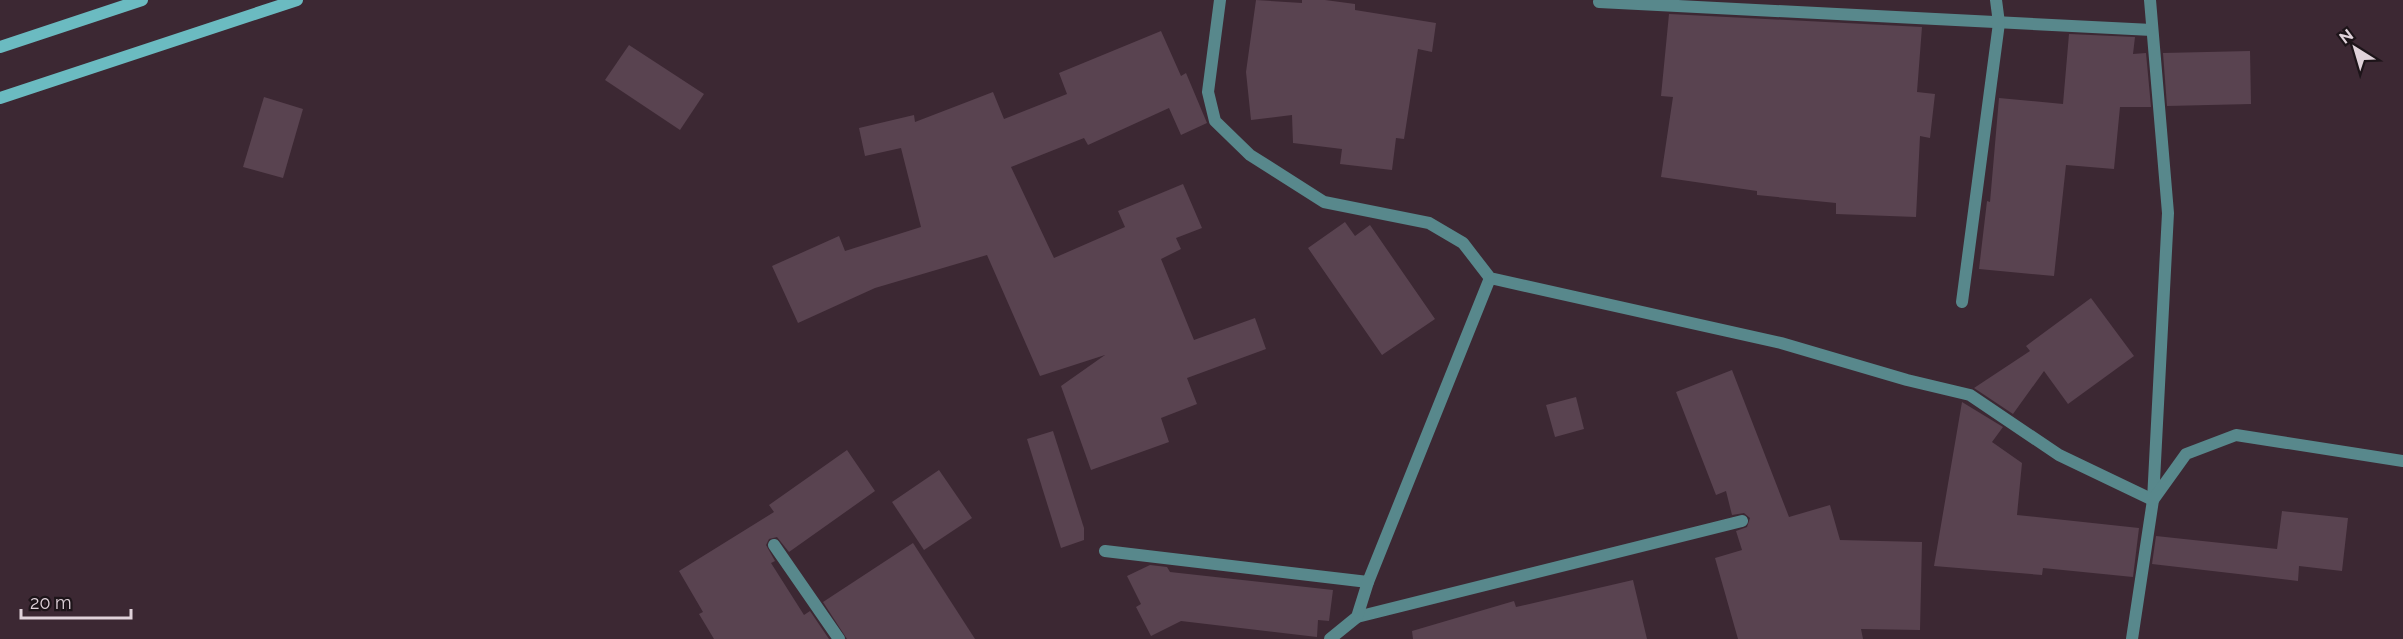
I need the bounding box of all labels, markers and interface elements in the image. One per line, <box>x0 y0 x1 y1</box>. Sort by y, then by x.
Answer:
north arrow <box>2325 18 2385 78</box>
text: N <box>2336 25 2357 48</box>
scale bar <box>21 582 130 620</box>
text: 20 m <box>30 592 72 613</box>

